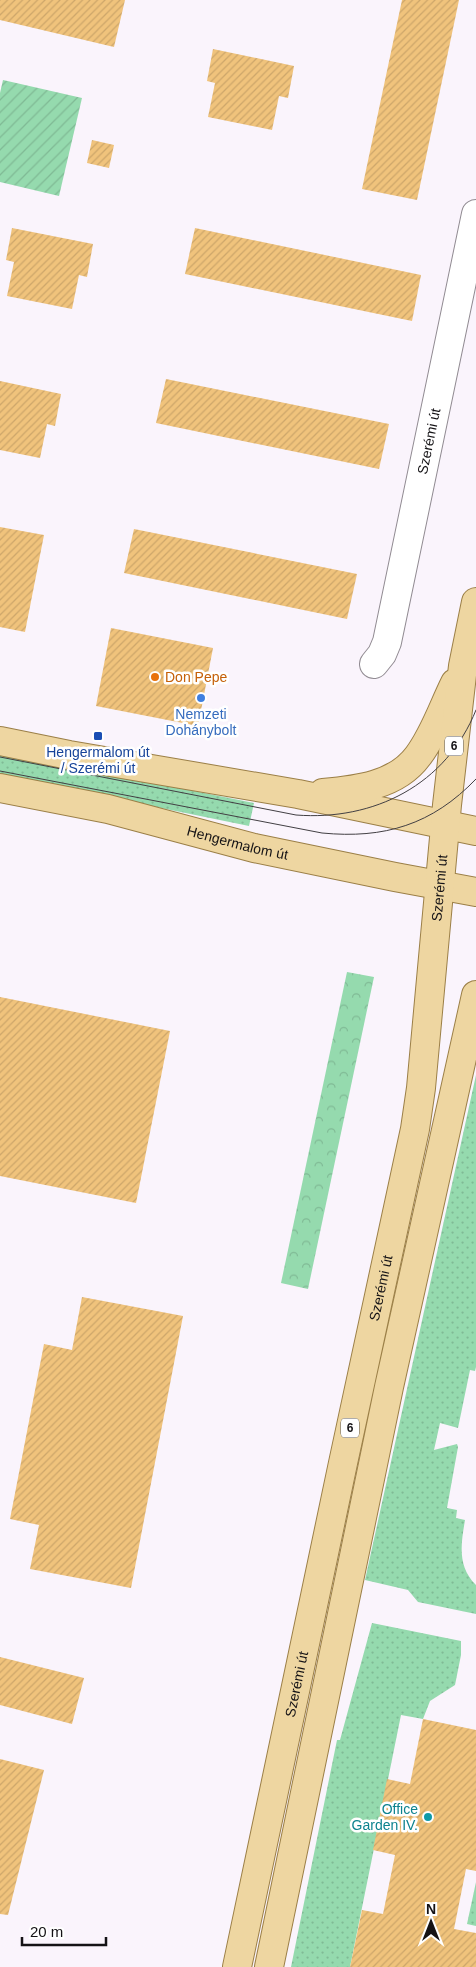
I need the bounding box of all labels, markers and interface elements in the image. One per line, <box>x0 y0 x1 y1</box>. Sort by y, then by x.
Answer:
street label: Szerémi út <box>414 407 443 476</box>
place label: Don Pepe <box>165 669 227 685</box>
marker: Don Pepe <box>149 671 161 683</box>
marker: Nemzeti Dohánybolt <box>195 692 207 704</box>
place label: Nemzeti Dohánybolt <box>166 706 237 738</box>
marker: Hengermalom út / Szerémi út <box>92 730 104 742</box>
road number: 6 <box>445 736 463 756</box>
place label: Hengermalom út / Szerémi út <box>46 744 150 776</box>
street label: Hengermalom út <box>185 822 290 863</box>
street label: Szerémi út <box>428 854 450 922</box>
street label: Szerémi út <box>366 1254 396 1322</box>
road number: 6 <box>341 1419 359 1438</box>
street label: Szerémi út <box>282 1650 311 1719</box>
place label: Office Garden IV. <box>352 1801 418 1833</box>
marker: Office Garden IV. <box>422 1811 434 1823</box>
north arrow <box>406 1897 456 1947</box>
text: N <box>426 1901 436 1917</box>
scale bar <box>22 1914 106 1946</box>
text: 20 m <box>30 1923 63 1940</box>

